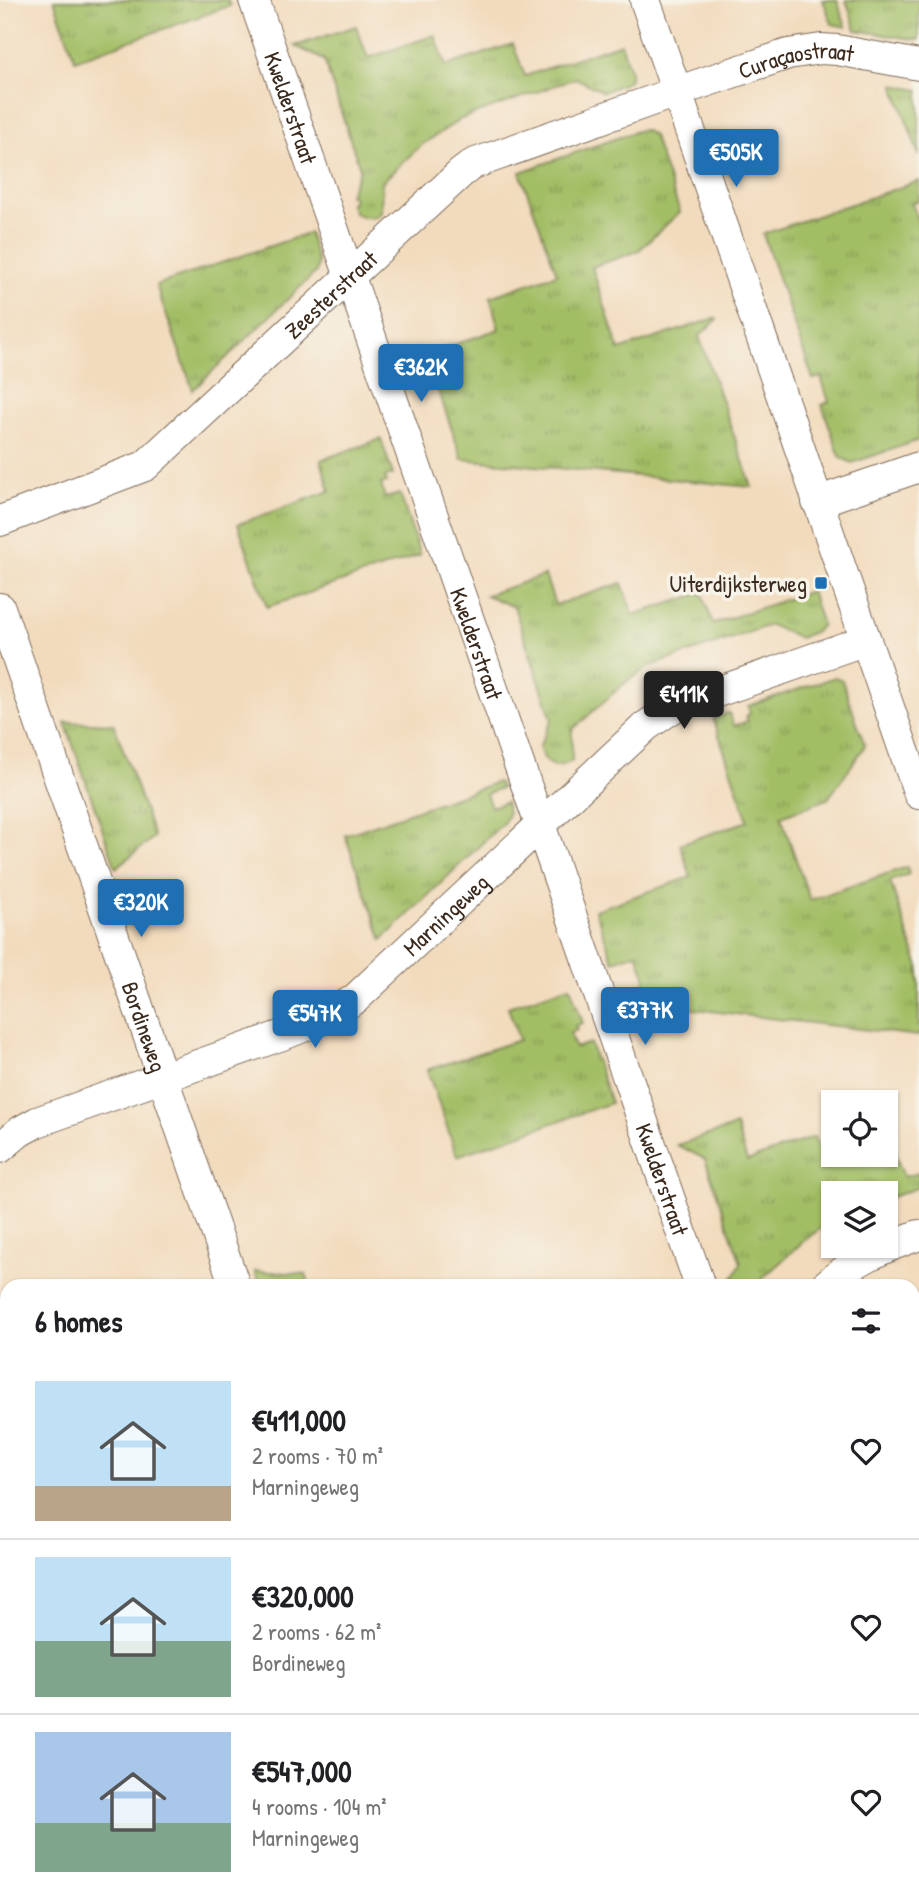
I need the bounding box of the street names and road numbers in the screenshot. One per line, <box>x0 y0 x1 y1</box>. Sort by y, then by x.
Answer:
street label: Curaçaostraat <box>734 33 858 85</box>
street label: Kwelderstraat <box>258 48 325 169</box>
street label: Zeesterstraat <box>277 242 384 345</box>
street label: Kwelderstraat <box>443 583 511 705</box>
street label: Marningeweg <box>396 866 495 962</box>
street label: Bordineweg <box>115 977 175 1076</box>
street label: Kwelderstraat <box>629 1119 697 1240</box>

